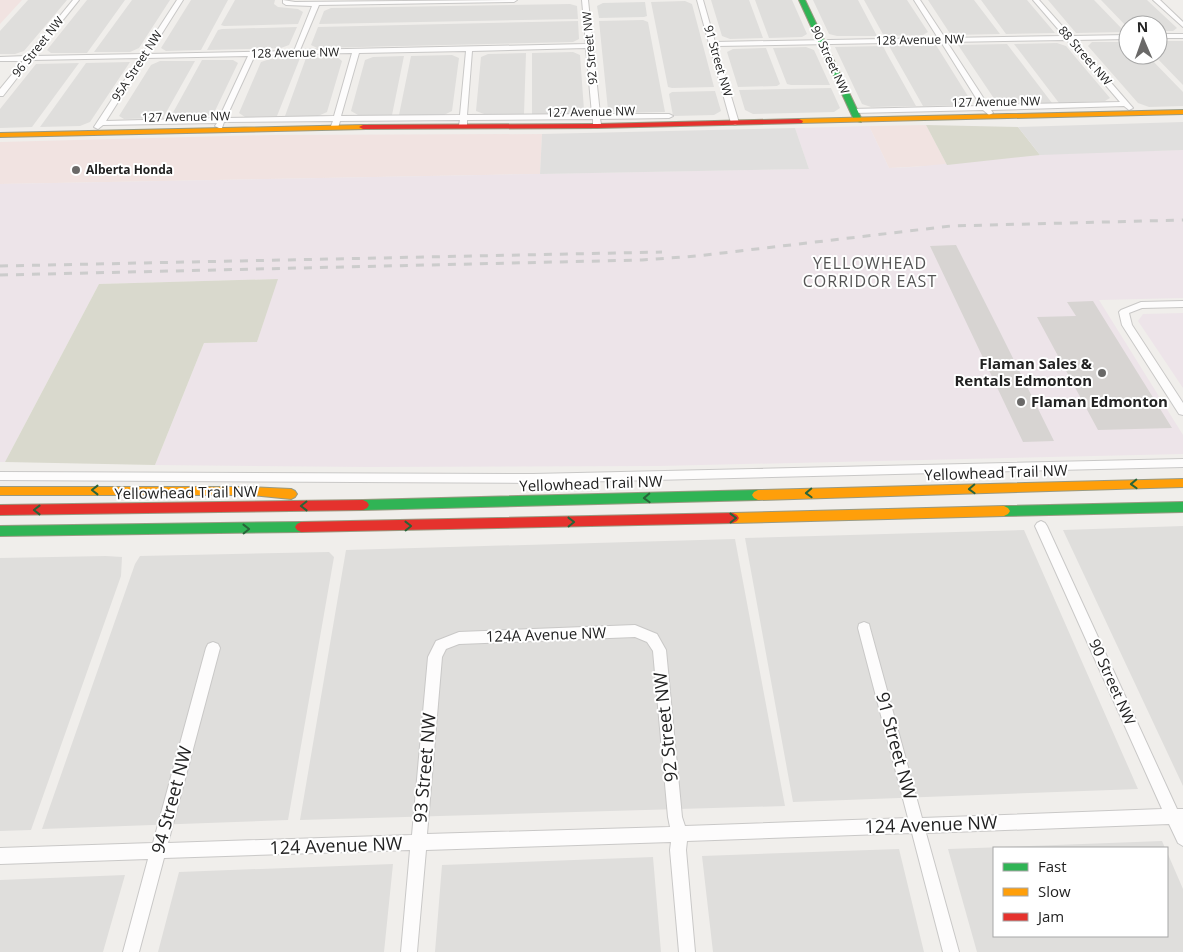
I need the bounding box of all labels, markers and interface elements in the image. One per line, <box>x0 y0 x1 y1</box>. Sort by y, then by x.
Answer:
street label: 92 Street NW <box>578 11 601 85</box>
street label: 96 Street NW <box>8 13 67 81</box>
north arrow <box>1118 15 1168 65</box>
text: N <box>1137 17 1149 36</box>
street label: 88 Street NW <box>1055 22 1116 89</box>
street label: 91 Street NW <box>700 23 737 99</box>
street label: 90 Street NW <box>807 23 854 97</box>
street label: 95A Street NW <box>107 27 166 104</box>
street label: 128 Avenue NW <box>875 30 964 49</box>
street label: 128 Avenue NW <box>250 43 339 62</box>
street label: 127 Avenue NW <box>951 92 1040 111</box>
street label: 127 Avenue NW <box>546 102 635 121</box>
street label: 127 Avenue NW <box>141 107 230 126</box>
place label: Alberta Honda <box>86 161 173 178</box>
marker: Alberta Honda <box>70 164 82 176</box>
district label: YELLOWHEAD CORRIDOR EAST <box>803 252 937 292</box>
place label: Flaman Sales & Rentals Edmonton <box>954 353 1093 390</box>
marker: Flaman Sales & Rentals Edmonton <box>1096 367 1108 379</box>
place label: Flaman Edmonton <box>1031 391 1168 411</box>
marker: Flaman Edmonton <box>1015 396 1027 408</box>
street label: Yellowhead Trail NW <box>924 459 1068 484</box>
street label: Yellowhead Trail NW <box>519 470 663 495</box>
one-way arrow <box>1130 479 1138 489</box>
street label: Yellowhead Trail NW <box>114 481 258 503</box>
one-way arrow <box>968 483 976 494</box>
one-way arrow <box>91 485 98 495</box>
one-way arrow <box>805 488 813 498</box>
one-way arrow <box>643 492 651 503</box>
one-way arrow <box>300 501 308 511</box>
one-way arrow <box>33 505 40 515</box>
one-way arrow <box>730 513 738 524</box>
one-way arrow <box>567 517 575 528</box>
one-way arrow <box>405 521 413 531</box>
one-way arrow <box>242 524 250 534</box>
street label: 124A Avenue NW <box>485 622 607 646</box>
street label: 90 Street NW <box>1085 636 1141 728</box>
street label: 92 Street NW <box>647 671 683 783</box>
street label: 91 Street NW <box>871 689 923 803</box>
street label: 93 Street NW <box>407 712 441 824</box>
street label: 94 Street NW <box>145 743 197 856</box>
street label: 124 Avenue NW <box>864 810 998 838</box>
street label: 124 Avenue NW <box>269 831 403 859</box>
legend <box>993 847 1168 937</box>
text: Fast <box>1038 856 1067 876</box>
text: Slow <box>1038 881 1071 901</box>
text: Jam <box>1036 906 1064 926</box>

